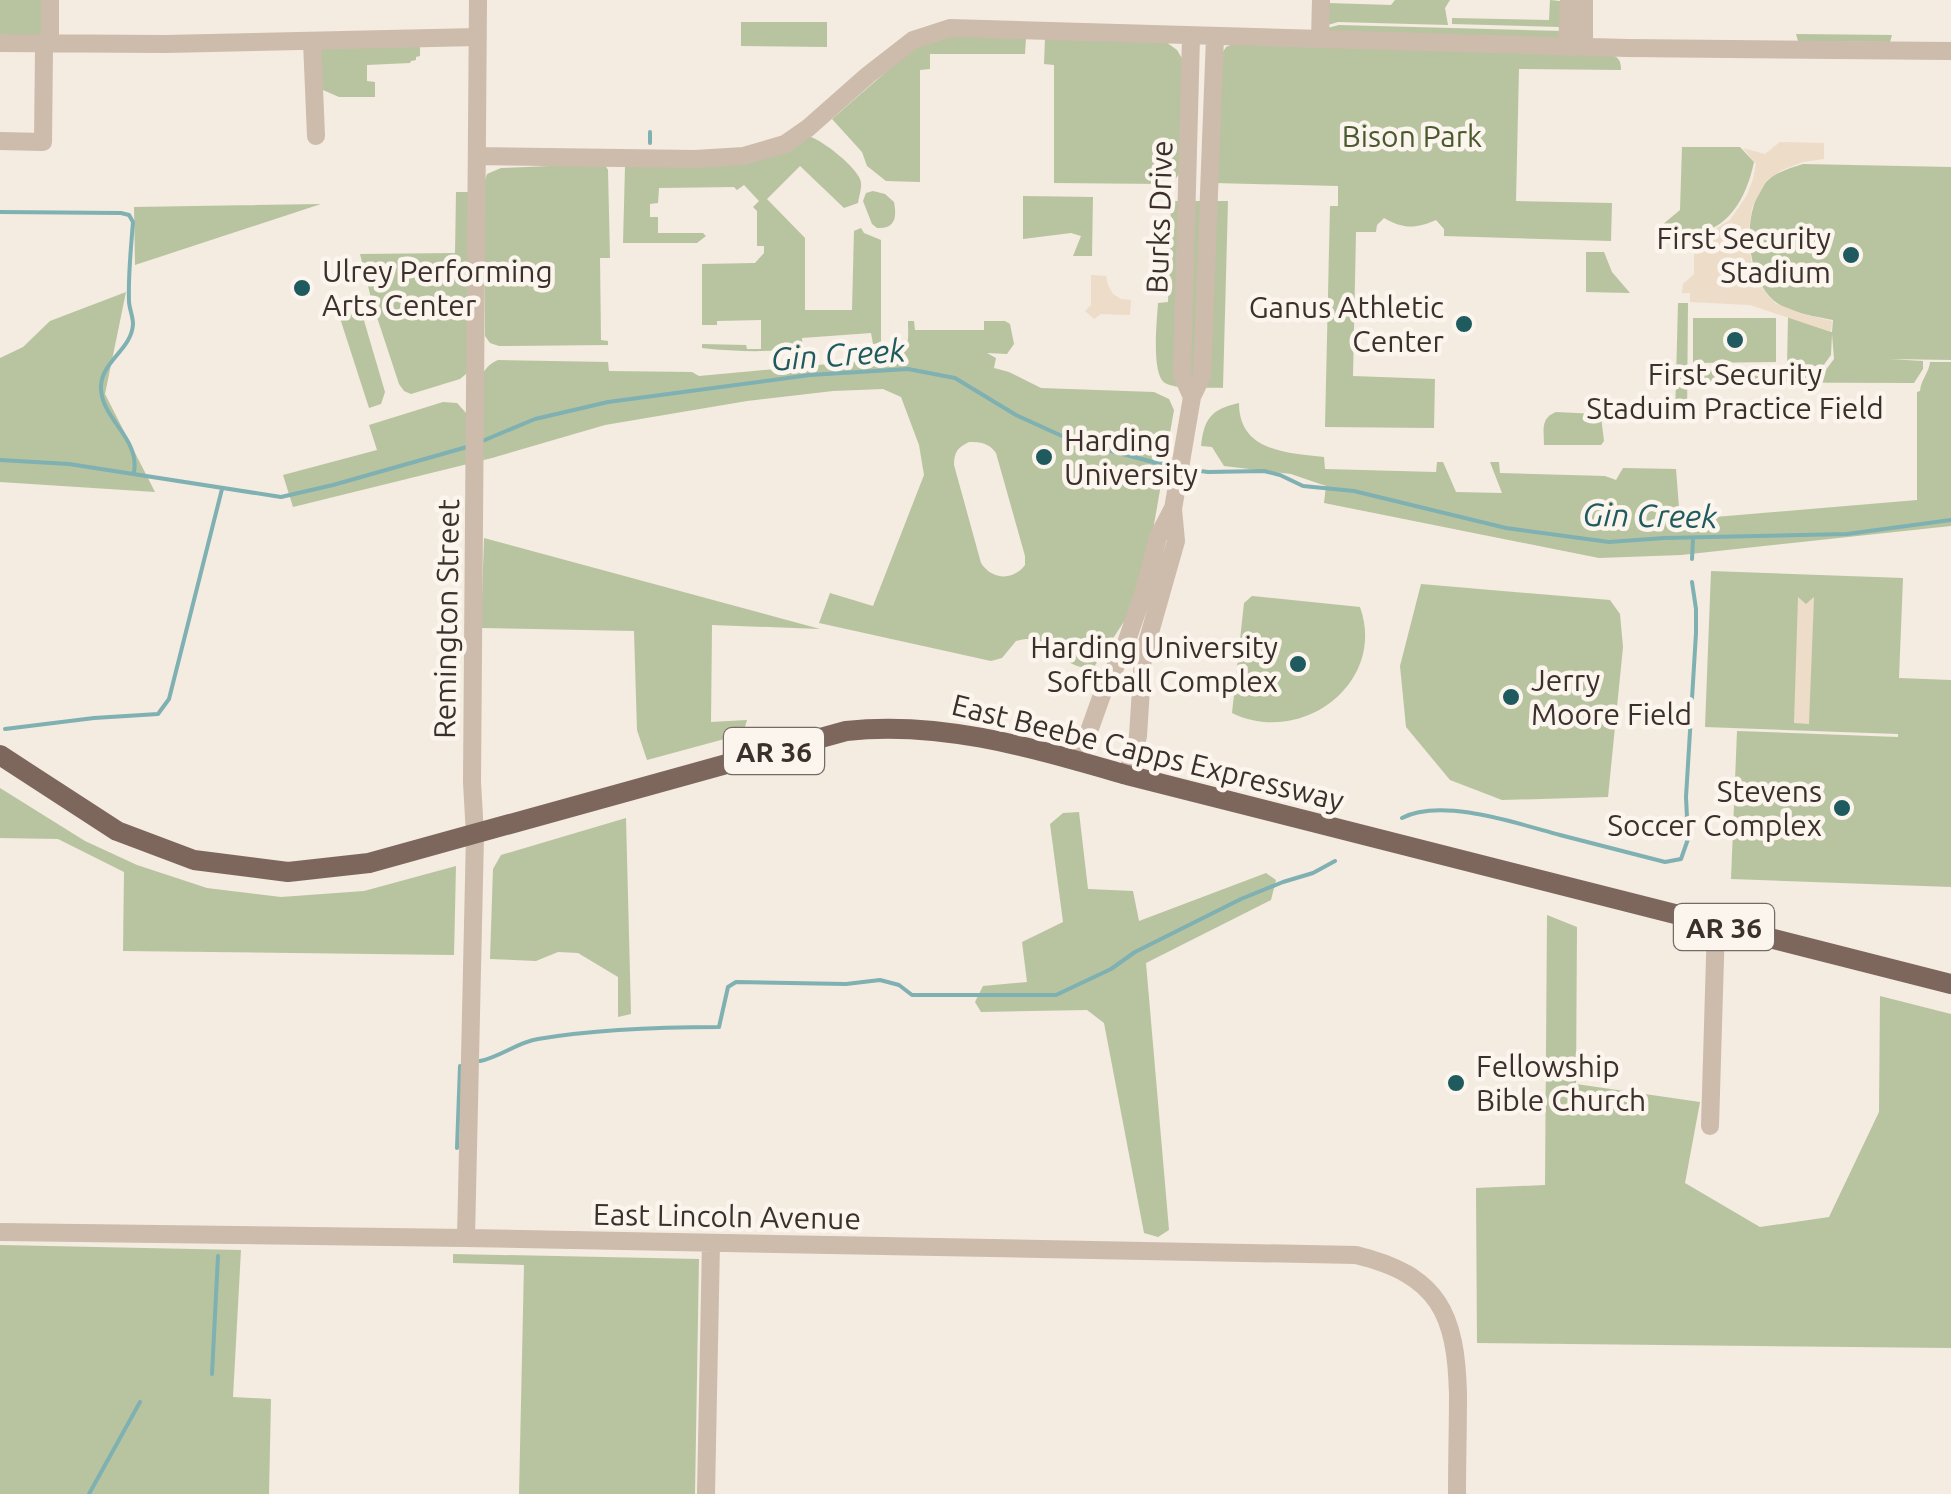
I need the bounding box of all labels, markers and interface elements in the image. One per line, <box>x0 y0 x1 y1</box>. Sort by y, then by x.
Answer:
park label: Bison Park <box>1342 119 1482 153</box>
street label: Burks Drive <box>1139 140 1179 294</box>
place label: First Security Stadium <box>1657 221 1831 289</box>
marker: First Security Stadium <box>1840 244 1862 266</box>
place label: Ulrey Performing Arts Center <box>322 254 553 322</box>
marker: Ulrey Performing Arts Center <box>291 277 313 299</box>
place label: Ganus Athletic Center <box>1249 290 1445 358</box>
marker: Ganus Athletic Center <box>1453 313 1475 335</box>
marker: First Security Staduim Practice Field <box>1724 329 1746 351</box>
water label: Gin Creek <box>769 331 907 377</box>
place label: First Security Staduim Practice Field <box>1586 357 1884 425</box>
place label: Harding University <box>1064 423 1198 491</box>
marker: Harding University <box>1033 446 1055 468</box>
water label: Gin Creek <box>1582 496 1718 534</box>
street label: Remington Street <box>427 499 465 739</box>
place label: Harding University Softball Complex <box>1030 630 1278 698</box>
marker: Harding University Softball Complex <box>1287 653 1309 675</box>
place label: Jerry Moore Field <box>1531 663 1692 731</box>
marker: Jerry Moore Field <box>1500 686 1522 708</box>
street label: East Beebe Capps Expressway <box>948 687 1348 817</box>
road number: AR 36 <box>724 728 824 774</box>
place label: Stevens Soccer Complex <box>1607 774 1822 842</box>
marker: Stevens Soccer Complex <box>1831 797 1853 819</box>
road number: AR 36 <box>1674 904 1774 950</box>
place label: Fellowship Bible Church <box>1476 1049 1646 1117</box>
marker: Fellowship Bible Church <box>1445 1072 1467 1094</box>
street label: East Lincoln Avenue <box>593 1197 861 1235</box>

